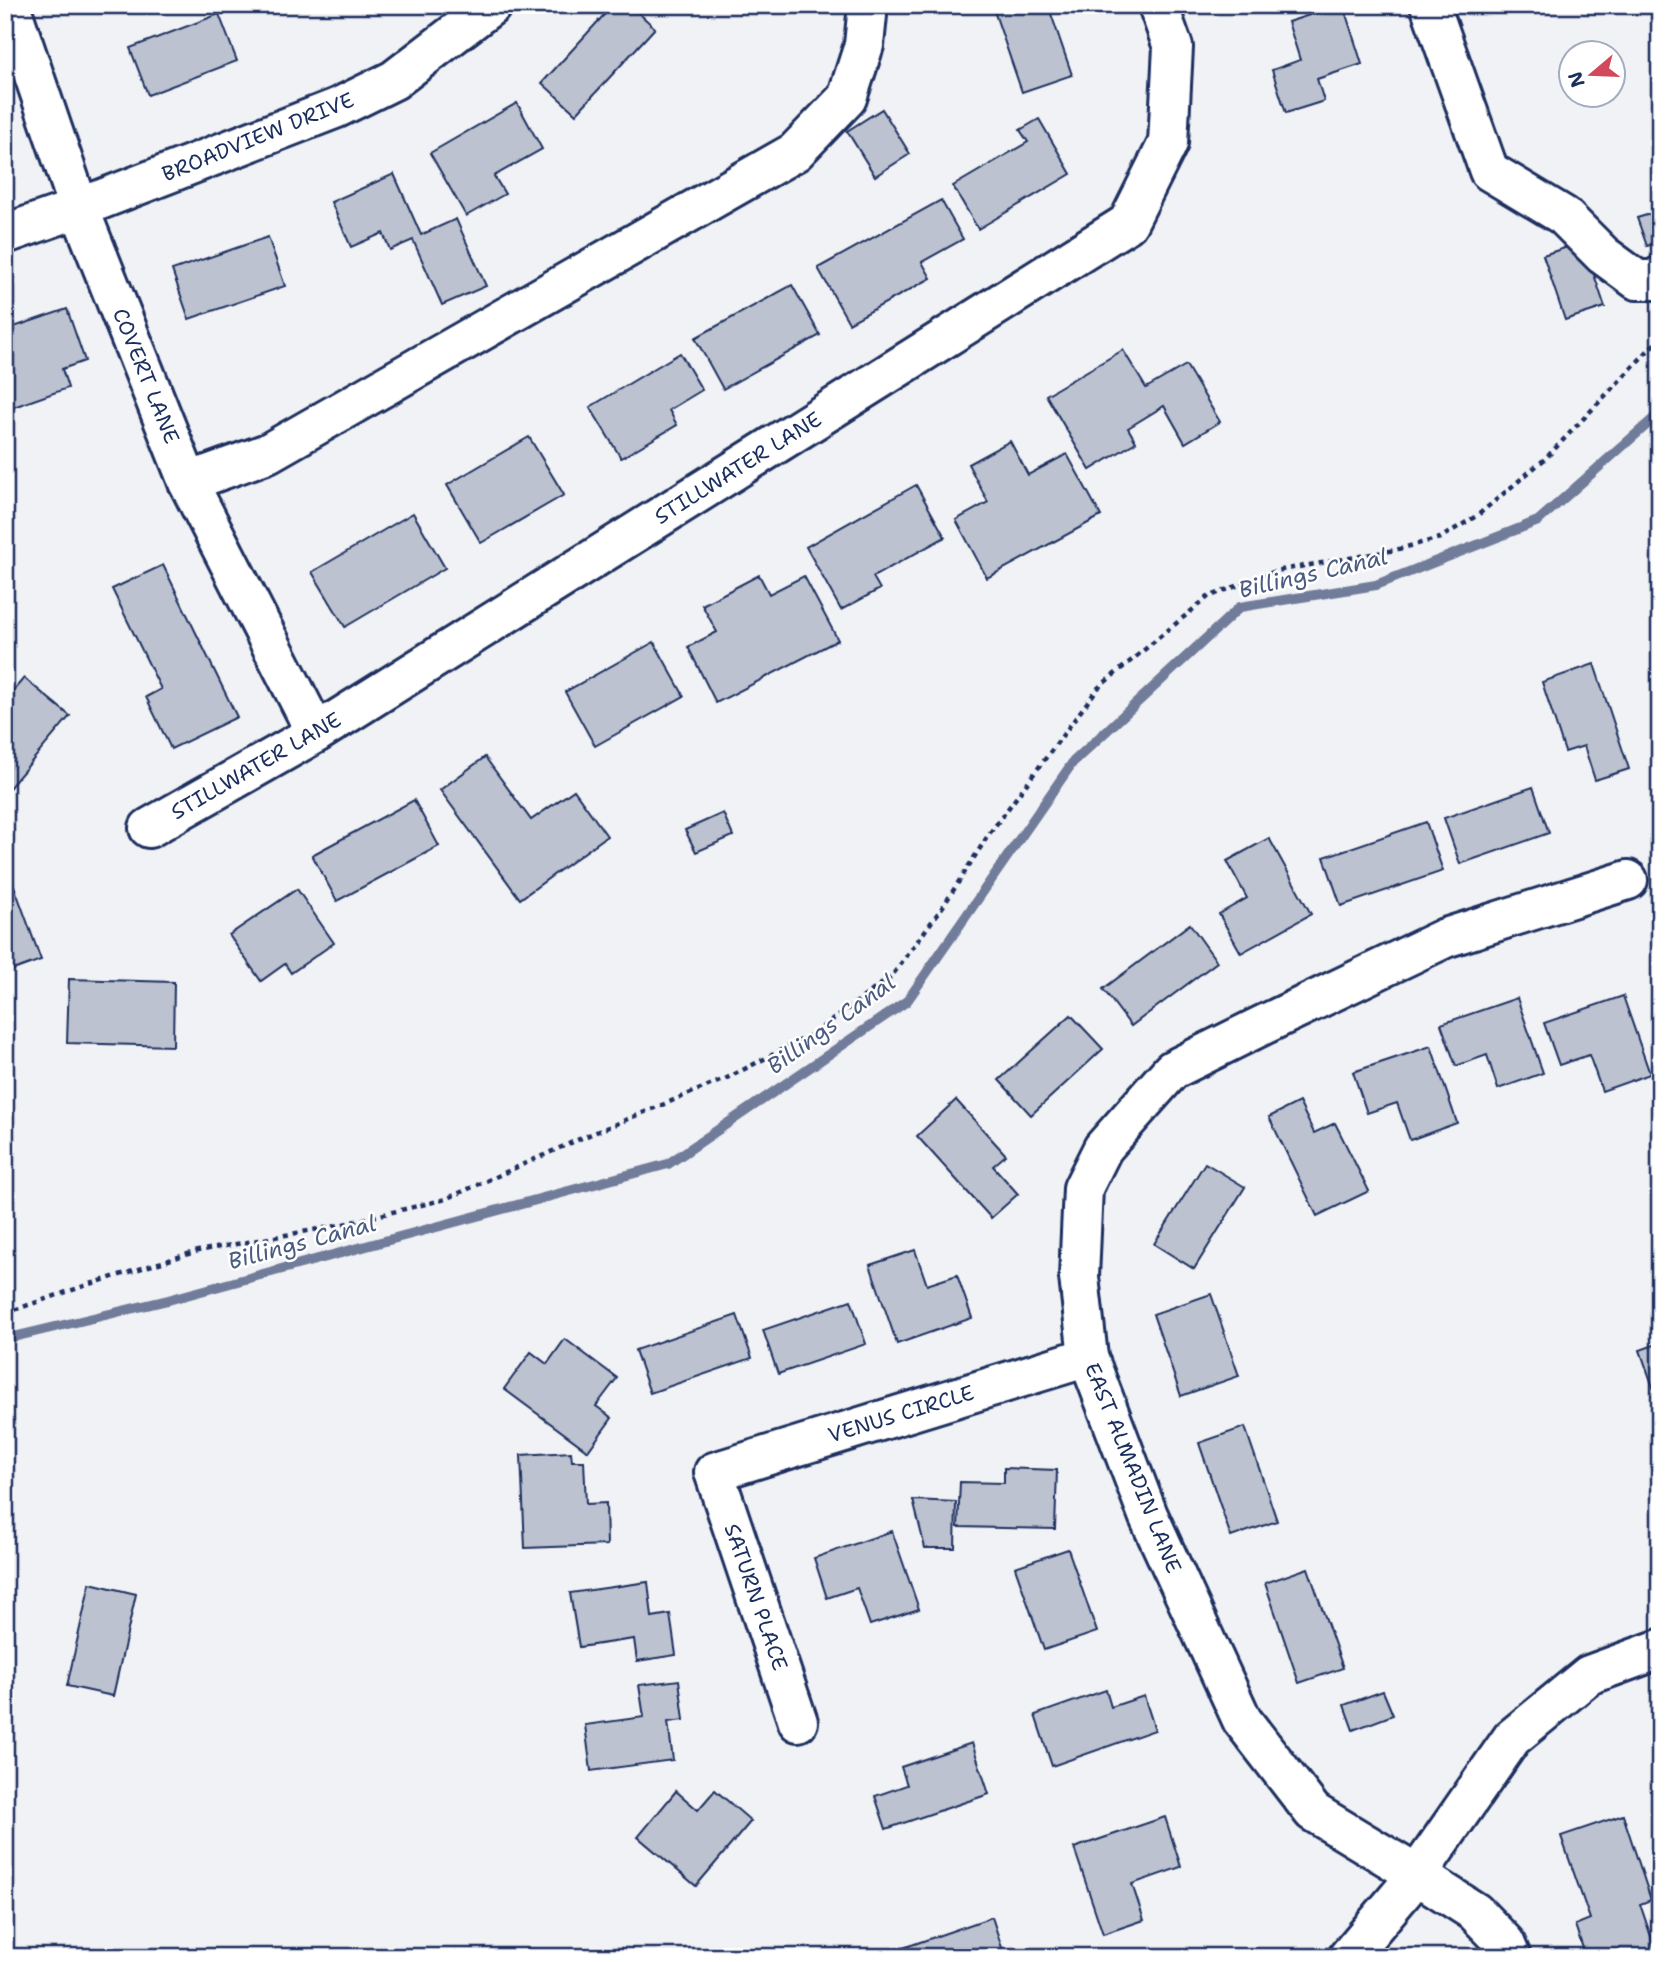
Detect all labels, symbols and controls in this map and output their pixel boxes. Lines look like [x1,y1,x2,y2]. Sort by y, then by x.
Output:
north arrow [1556,38,1626,108]
text: N [1562,68,1591,91]
street label: BROADVIEW DRIVE [158,86,358,188]
street label: COVERT LANE [106,304,186,448]
street label: STILLWATER LANE [649,405,827,531]
water label: Billings Canal [1236,541,1390,605]
street label: STILLWATER LANE [166,706,346,826]
water label: Billings Canal [761,967,901,1081]
water label: Billings Canal [225,1208,379,1276]
street label: EAST ALMADIN LANE [1078,1359,1188,1577]
street label: VENUS CIRCLE [825,1379,977,1449]
street label: SATURN PLACE [718,1520,794,1674]

